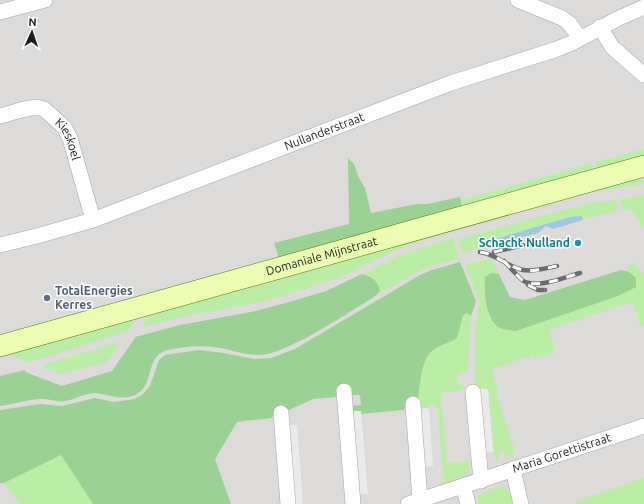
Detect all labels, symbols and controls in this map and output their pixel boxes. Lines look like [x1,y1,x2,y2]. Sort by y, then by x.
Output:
north arrow [12,12,52,52]
text: N [28,16,37,28]
street label: Nullanderstraat [282,110,366,152]
street label: Kieskoel [53,115,83,162]
street label: Domaniale Mijnstraat [264,234,379,277]
place label: Schacht Nulland [479,236,570,249]
marker: Schacht Nulland [573,238,583,248]
place label: TotalEnergies Kerres [55,284,133,311]
marker: TotalEnergies Kerres [42,293,52,303]
street label: Maria Gorettistraat [511,430,613,475]

